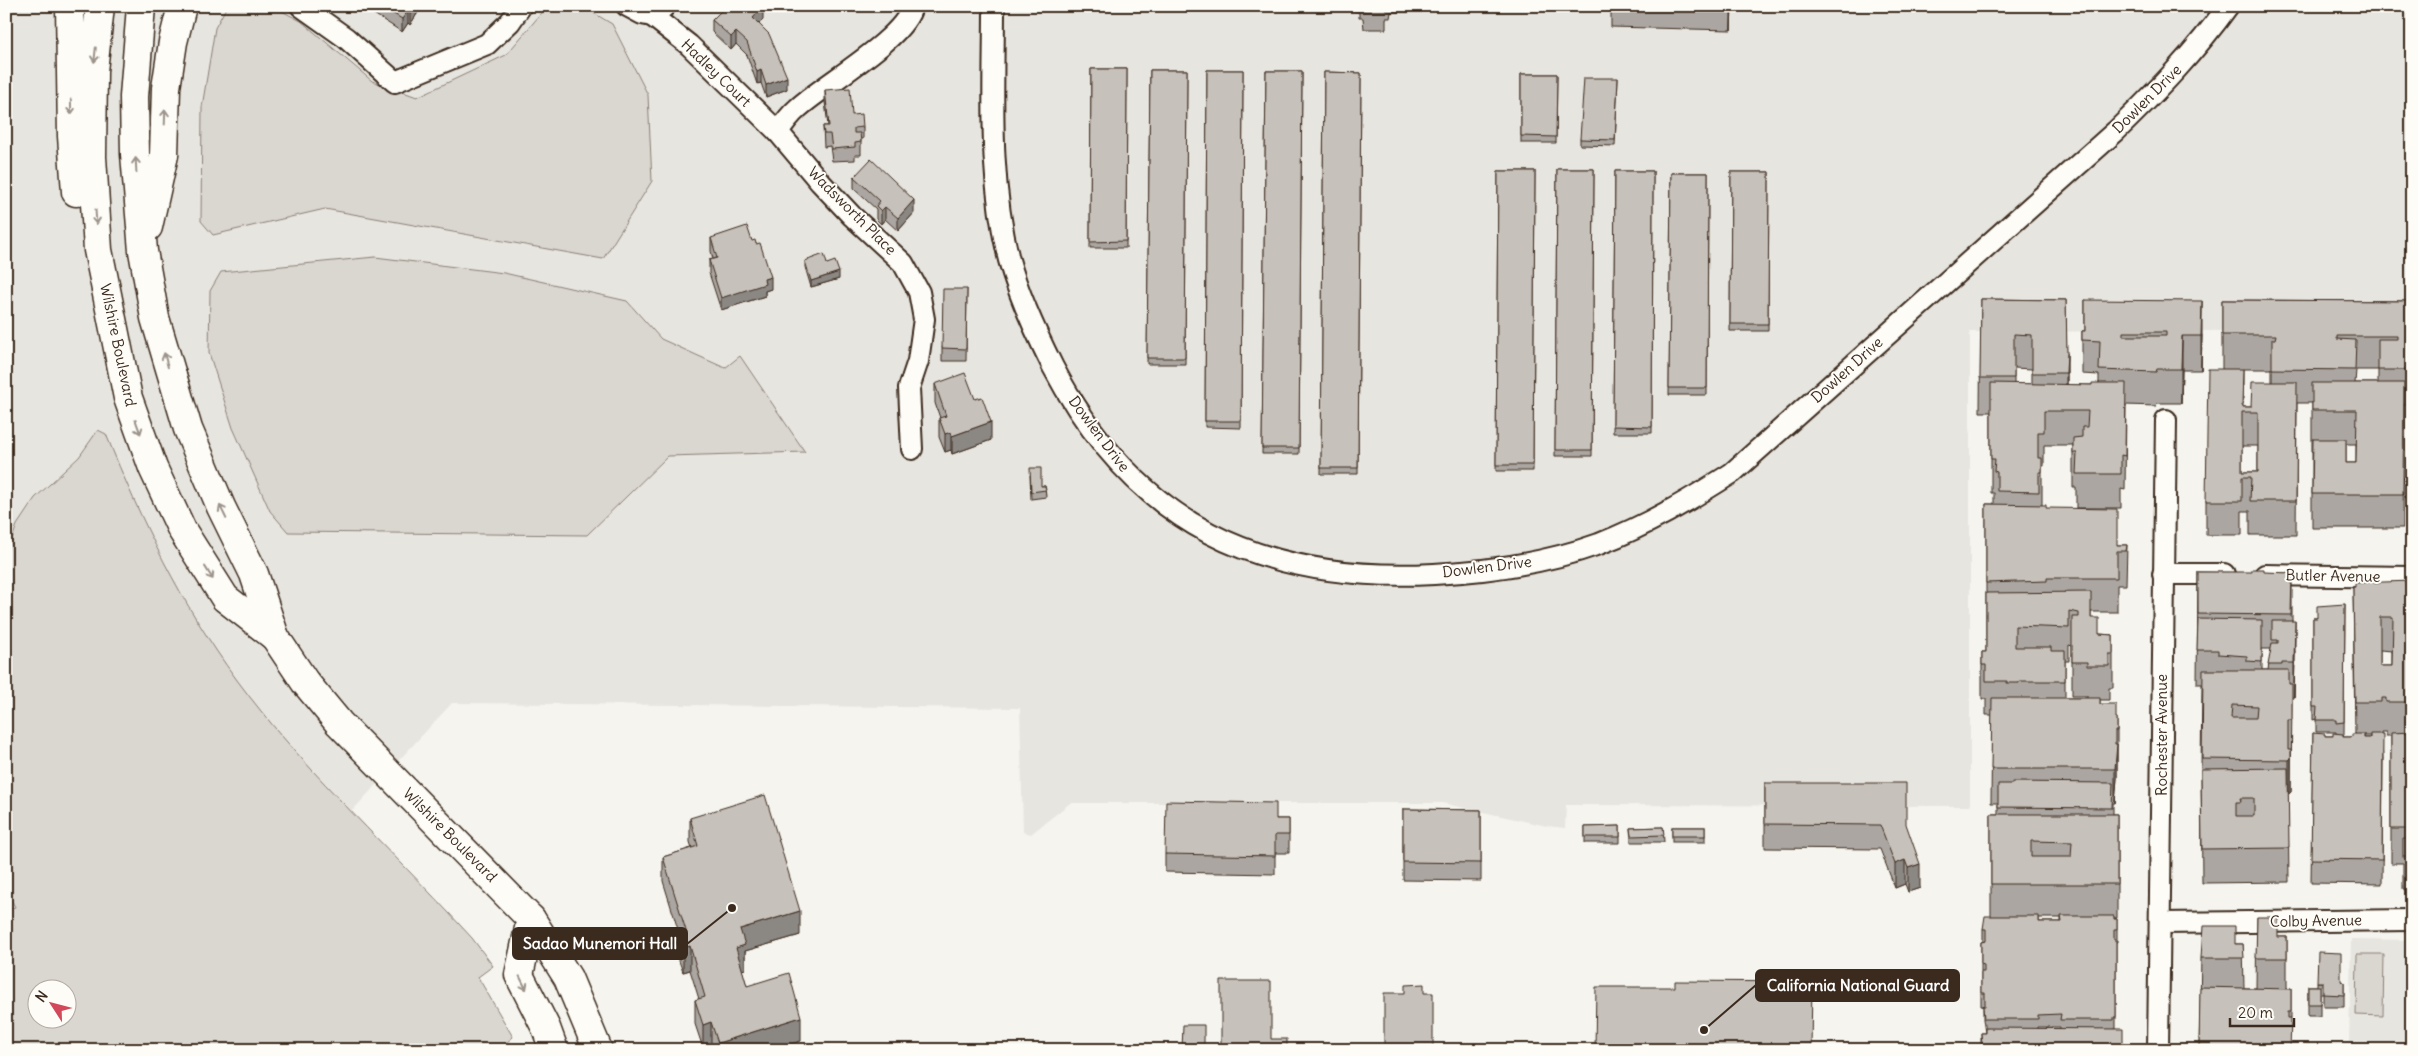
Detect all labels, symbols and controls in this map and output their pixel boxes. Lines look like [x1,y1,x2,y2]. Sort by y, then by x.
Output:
street label: Hadley Court [677,35,755,111]
one-way arrow [90,46,100,62]
street label: Dowlen Drive [2108,60,2185,137]
one-way arrow [66,99,76,115]
one-way arrow [160,109,170,126]
one-way arrow [131,157,140,173]
street label: Wadsworth Place [804,162,901,259]
one-way arrow [92,209,101,225]
street label: Wilshire Boulevard [96,282,141,408]
street label: Dowlen Drive [1807,332,1886,407]
one-way arrow [161,352,171,368]
street label: Dowlen Drive [1065,392,1134,475]
one-way arrow [134,419,143,434]
one-way arrow [218,505,227,520]
street label: Dowlen Drive [1441,552,1533,581]
street label: Butler Avenue [2285,565,2381,586]
one-way arrow [204,566,214,580]
street label: Rochester Avenue [2152,674,2171,796]
street label: Wilshire Boulevard [399,784,502,886]
street label: Colby Avenue [2270,910,2362,931]
callout: Sadao Munemori Hall [513,928,687,959]
text: Sadao Munemori Hall [523,933,677,953]
callout: California National Guard [1756,970,1959,1001]
one-way arrow [519,975,528,990]
text: California National Guard [1767,975,1950,995]
north arrow [28,978,78,1028]
text: N [31,987,52,1006]
scale bar [2230,996,2294,1028]
text: 20 m [2238,1003,2273,1022]

